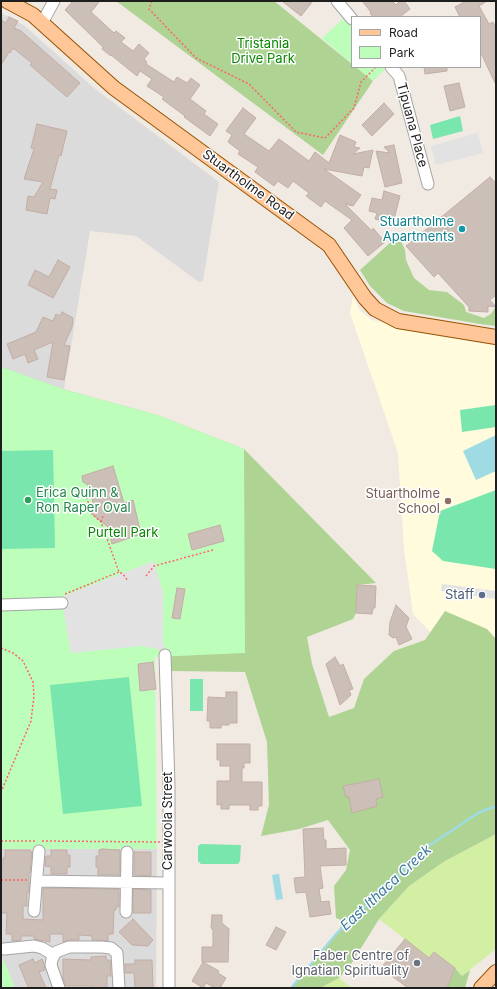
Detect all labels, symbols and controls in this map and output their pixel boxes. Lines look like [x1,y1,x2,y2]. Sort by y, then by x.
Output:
legend [351,16,481,68]
text: Road [389,25,418,40]
park label: Tristania Drive Park [231,36,295,67]
text: Park [389,45,415,60]
street label: Tipuana Place [393,81,431,169]
street label: Stuartholme Road [199,146,297,224]
place label: Stuartholme Apartments [379,214,454,245]
marker: Stuartholme Apartments [457,224,467,234]
place label: Erica Quinn & Ron Raper Oval [36,485,131,516]
place label: Stuartholme School [365,486,440,517]
marker: Erica Quinn & Ron Raper Oval [23,495,33,505]
marker: Stuartholme School [443,496,453,506]
park label: Purtell Park [88,525,158,541]
place label: Staff [445,587,474,603]
marker: Staff [477,590,487,600]
street label: Carwoola Street [160,772,176,870]
water label: East Ithaca Creek [337,842,435,934]
place label: Faber Centre of Ignatian Spirituality [291,948,409,979]
marker: Faber Centre of Ignatian Spirituality [412,958,422,968]

